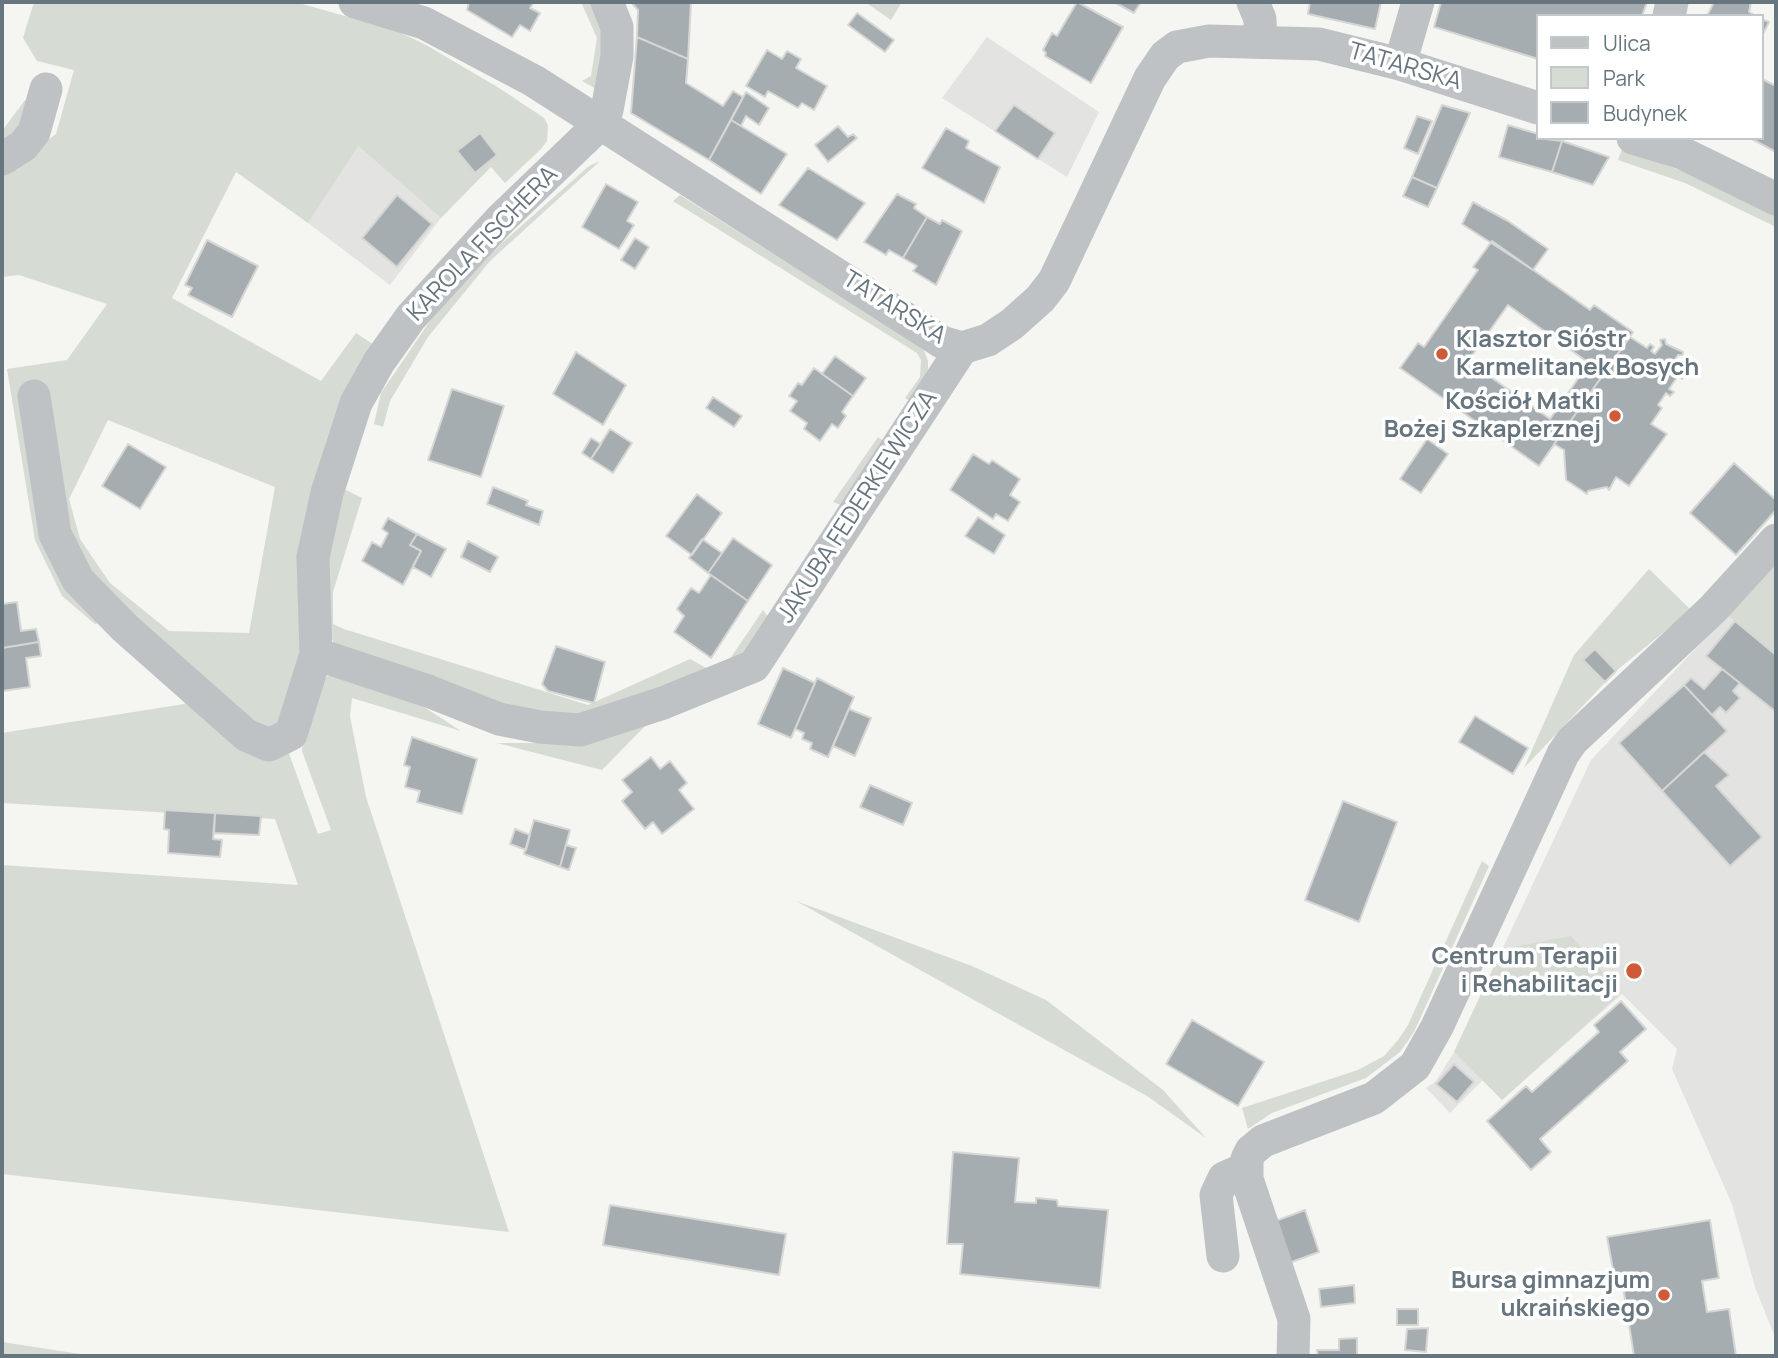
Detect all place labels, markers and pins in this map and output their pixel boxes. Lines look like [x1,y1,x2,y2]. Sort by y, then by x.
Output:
place label: Klasztor Sióstr Karmelitanek Bosych [1456,326,1699,382]
marker: Klasztor Sióstr Karmelitanek Bosych [1434,346,1450,362]
place label: Kościół Matki Bożej Szkaplerznej [1384,388,1601,444]
marker: Kościół Matki Bożej Szkaplerznej [1607,408,1623,424]
place label: Centrum Terapii i Rehabilitacji [1431,943,1618,999]
marker: Centrum Terapii i Rehabilitacji [1624,961,1644,981]
place label: Bursa gimnazjum ukraińskiego [1451,1267,1650,1323]
marker: Bursa gimnazjum ukraińskiego [1656,1287,1672,1303]

